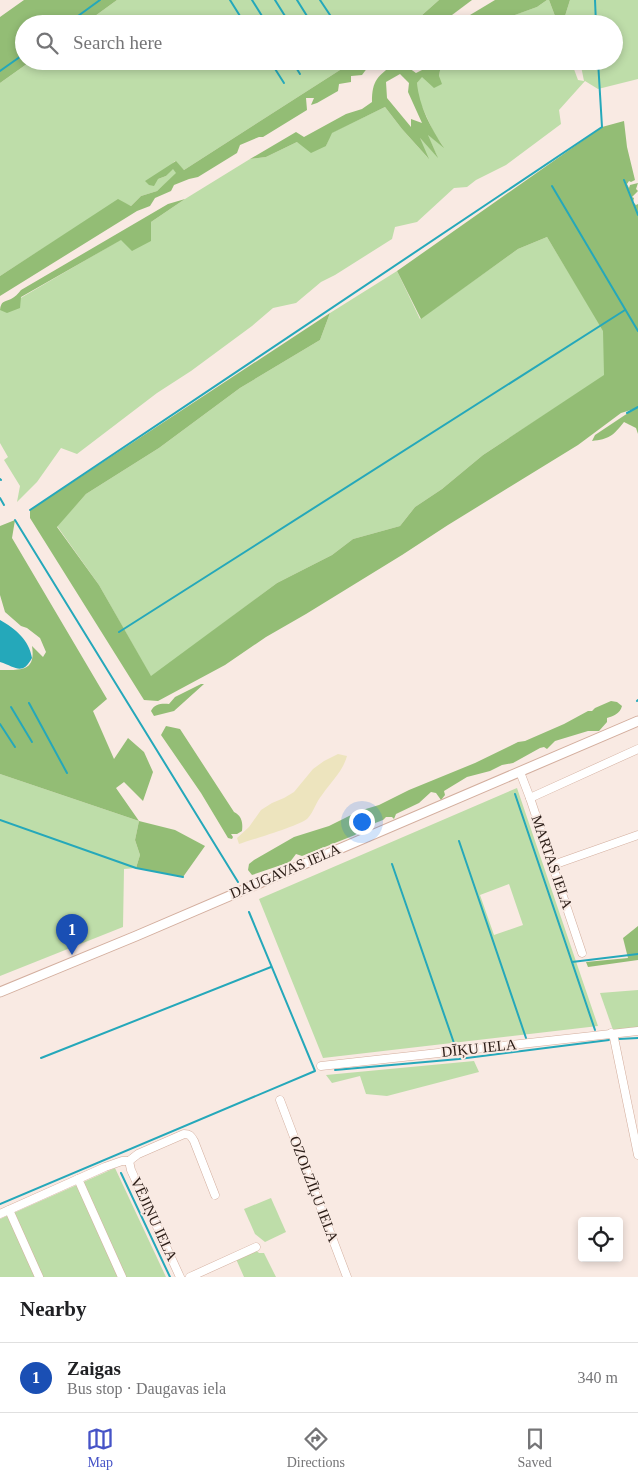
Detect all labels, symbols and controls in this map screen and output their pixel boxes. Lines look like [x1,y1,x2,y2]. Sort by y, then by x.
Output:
search box [15,15,623,70]
icon: search [33,29,61,57]
text: Search here [73,32,162,53]
your location [349,809,375,835]
street label: MARTAS IELA [528,813,576,911]
street label: DAUGAVAS IELA [227,840,343,901]
pin: 1 [56,914,88,955]
street label: DĪĶU IELA [441,1036,518,1061]
street label: OZOLZĪĻU IELA [286,1134,342,1245]
street label: VĒJIŅU IELA [127,1175,180,1264]
map controls [578,1217,623,1262]
button: locate [578,1217,623,1262]
text: Nearby [20,1297,87,1321]
text: Zaigas [67,1358,121,1379]
text: 1 [32,1369,40,1386]
text: 340 m [578,1369,618,1386]
text: Bus stop · Daugavas iela [67,1380,226,1397]
tab: Map [86,1425,114,1471]
tab: Directions [287,1425,345,1471]
tab: Saved [518,1425,552,1471]

